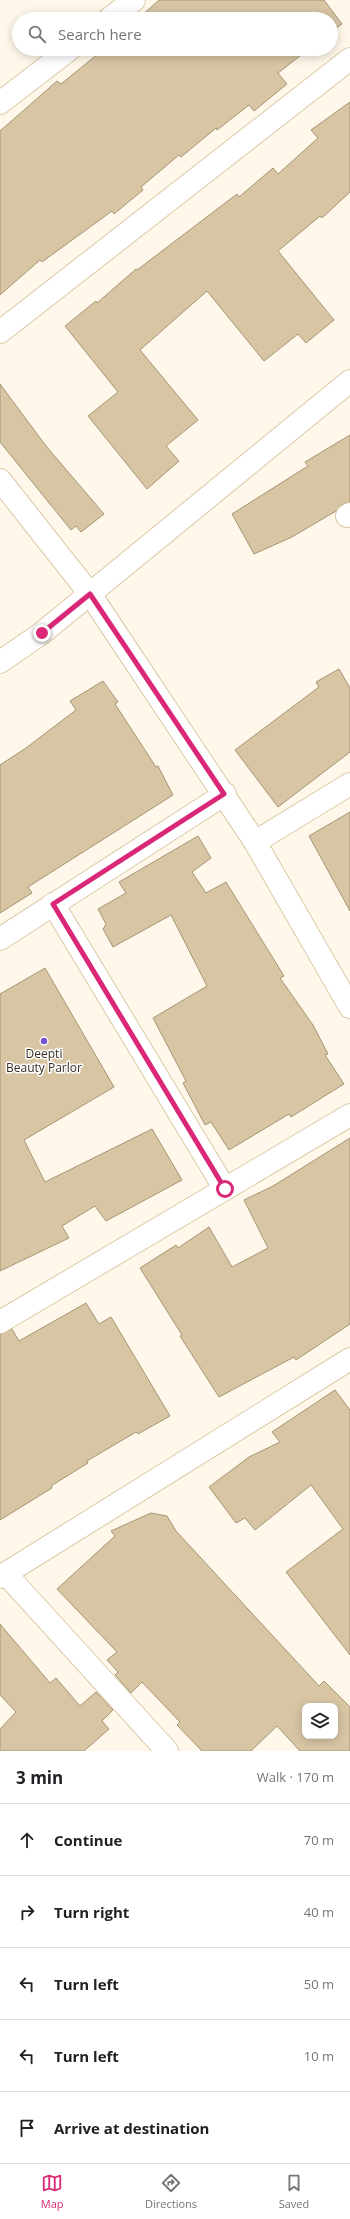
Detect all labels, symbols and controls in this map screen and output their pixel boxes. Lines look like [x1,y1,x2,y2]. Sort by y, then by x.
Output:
search box [12,12,338,56]
icon: search [26,23,48,45]
text: Search here [58,24,142,44]
route end [33,624,51,642]
marker: Deepti Beauty Parlor [39,1036,49,1046]
place label: Deepti Beauty Parlor [6,1045,82,1076]
route start [216,1180,234,1198]
map controls [302,1703,338,1739]
button: layers [302,1703,338,1739]
text: 3 min [16,1766,63,1789]
text: Walk · 170 m [257,1768,334,1786]
icon: ahead [16,1829,38,1851]
text: Continue [54,1830,122,1850]
text: 70 m [304,1831,334,1849]
icon: right [16,1901,38,1923]
text: Turn right [54,1902,129,1922]
text: 40 m [304,1903,334,1921]
icon: left [16,1973,38,1995]
text: Turn left [54,1974,119,1994]
text: 50 m [304,1975,334,1993]
icon: left [16,2045,38,2067]
text: Turn left [54,2046,119,2066]
text: 10 m [304,2047,334,2065]
icon: arrive [16,2117,38,2139]
text: Arrive at destination [54,2118,209,2138]
tab: Map [41,2172,64,2211]
tab: Directions [145,2172,197,2211]
tab: Saved [279,2172,309,2211]

